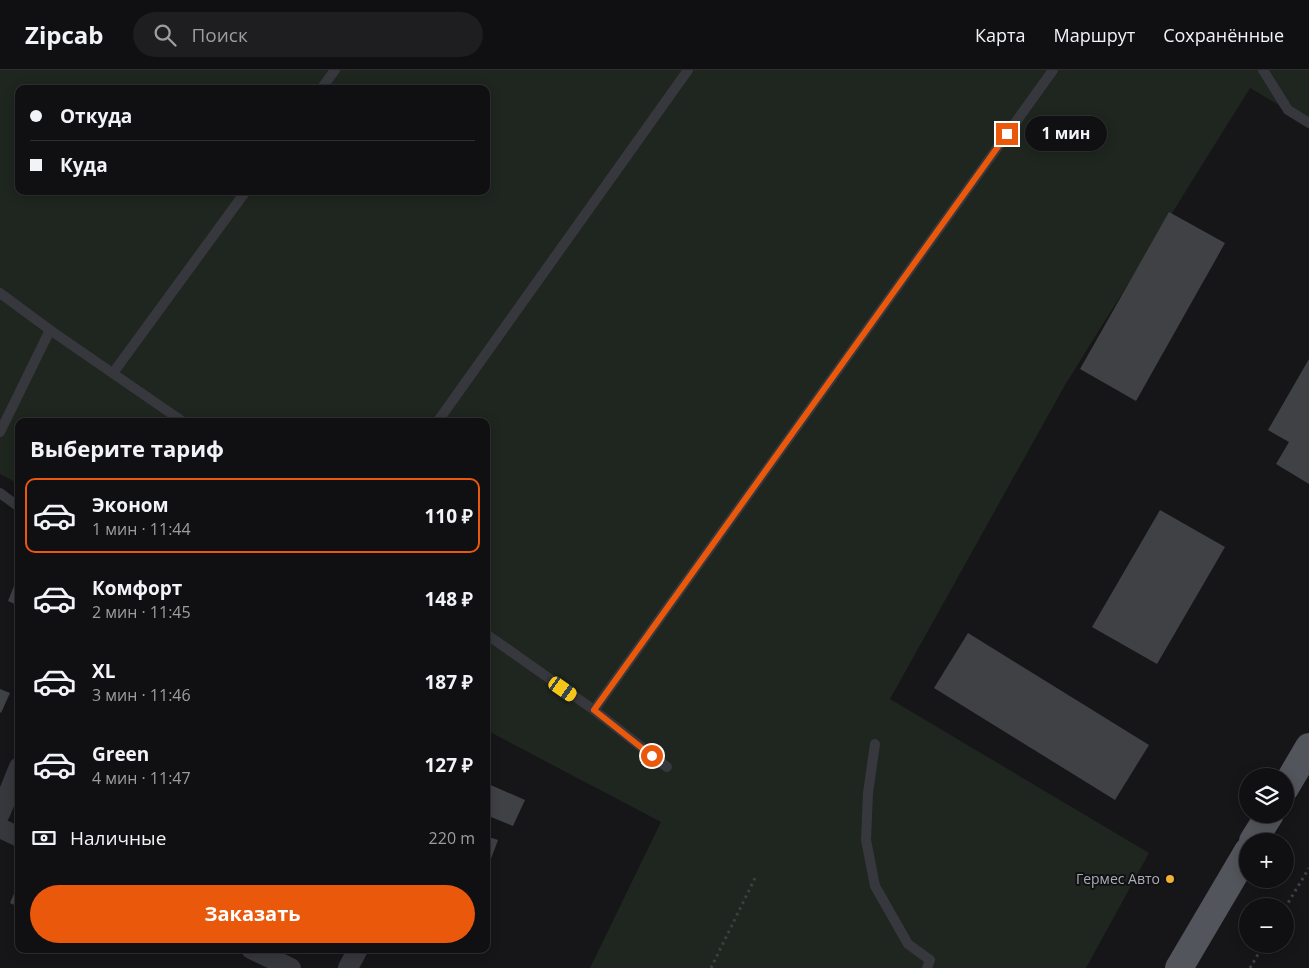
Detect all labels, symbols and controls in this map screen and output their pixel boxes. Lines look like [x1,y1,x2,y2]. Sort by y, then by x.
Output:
search box [133,12,483,57]
text: Zipcab [25,18,103,51]
icon: search [151,21,179,49]
text: Поиск [191,22,248,48]
text: Карта [975,23,1025,47]
text: Маршрут [1053,23,1135,47]
text: Сохранённые [1163,23,1284,47]
text: Откуда [60,103,132,129]
callout: 1 мин [1024,116,1107,152]
text: 1 мин [1042,122,1090,144]
route end [996,123,1018,145]
text: Куда [60,152,108,178]
text: Выберите тариф [30,433,224,463]
text: Эконом [92,492,169,518]
icon: car [32,493,77,538]
text: 110 ₽ [424,503,473,529]
text: 1 мин · 11:44 [92,518,191,540]
text: Комфорт [92,575,182,601]
icon: car [32,576,77,621]
text: 148 ₽ [424,586,473,612]
text: 2 мин · 11:45 [92,601,191,623]
text: XL [92,658,115,684]
icon: car [32,659,77,704]
text: 187 ₽ [424,669,473,695]
car [546,674,579,704]
text: 3 мин · 11:46 [92,684,191,706]
text: Green [92,741,149,767]
icon: car [32,742,77,787]
route start [641,745,663,767]
text: 127 ₽ [424,752,473,778]
text: 4 мин · 11:47 [92,767,191,789]
map controls [1239,768,1294,953]
button: layers [1239,768,1294,823]
icon: cash [30,824,58,852]
text: Наличные [70,825,166,851]
text: 220 m [429,827,475,849]
button: + [1239,833,1294,888]
place label: Гермес Авто [1076,869,1160,888]
marker: Гермес Авто [1164,873,1176,885]
button: Заказать [30,885,475,943]
button: − [1239,898,1294,953]

